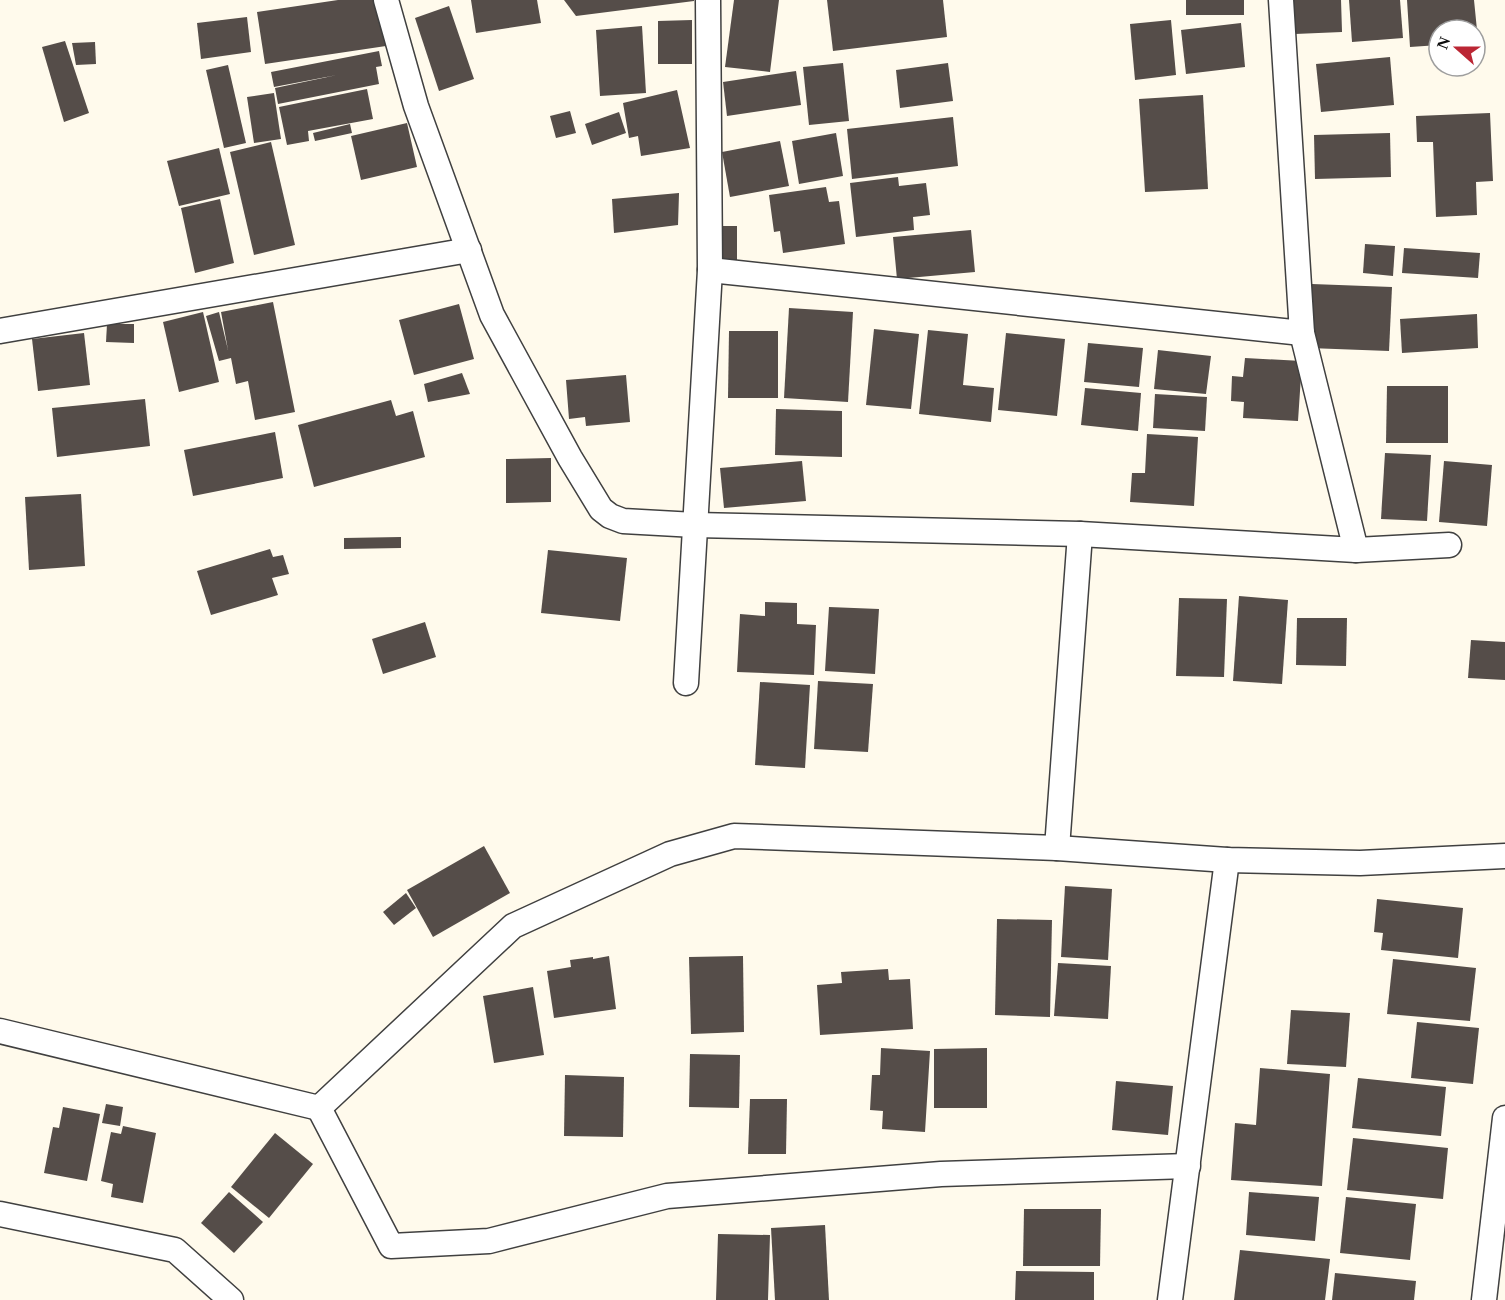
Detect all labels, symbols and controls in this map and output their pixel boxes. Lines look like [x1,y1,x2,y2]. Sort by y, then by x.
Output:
north arrow [1427,18,1487,78]
text: N [1433,34,1454,51]

